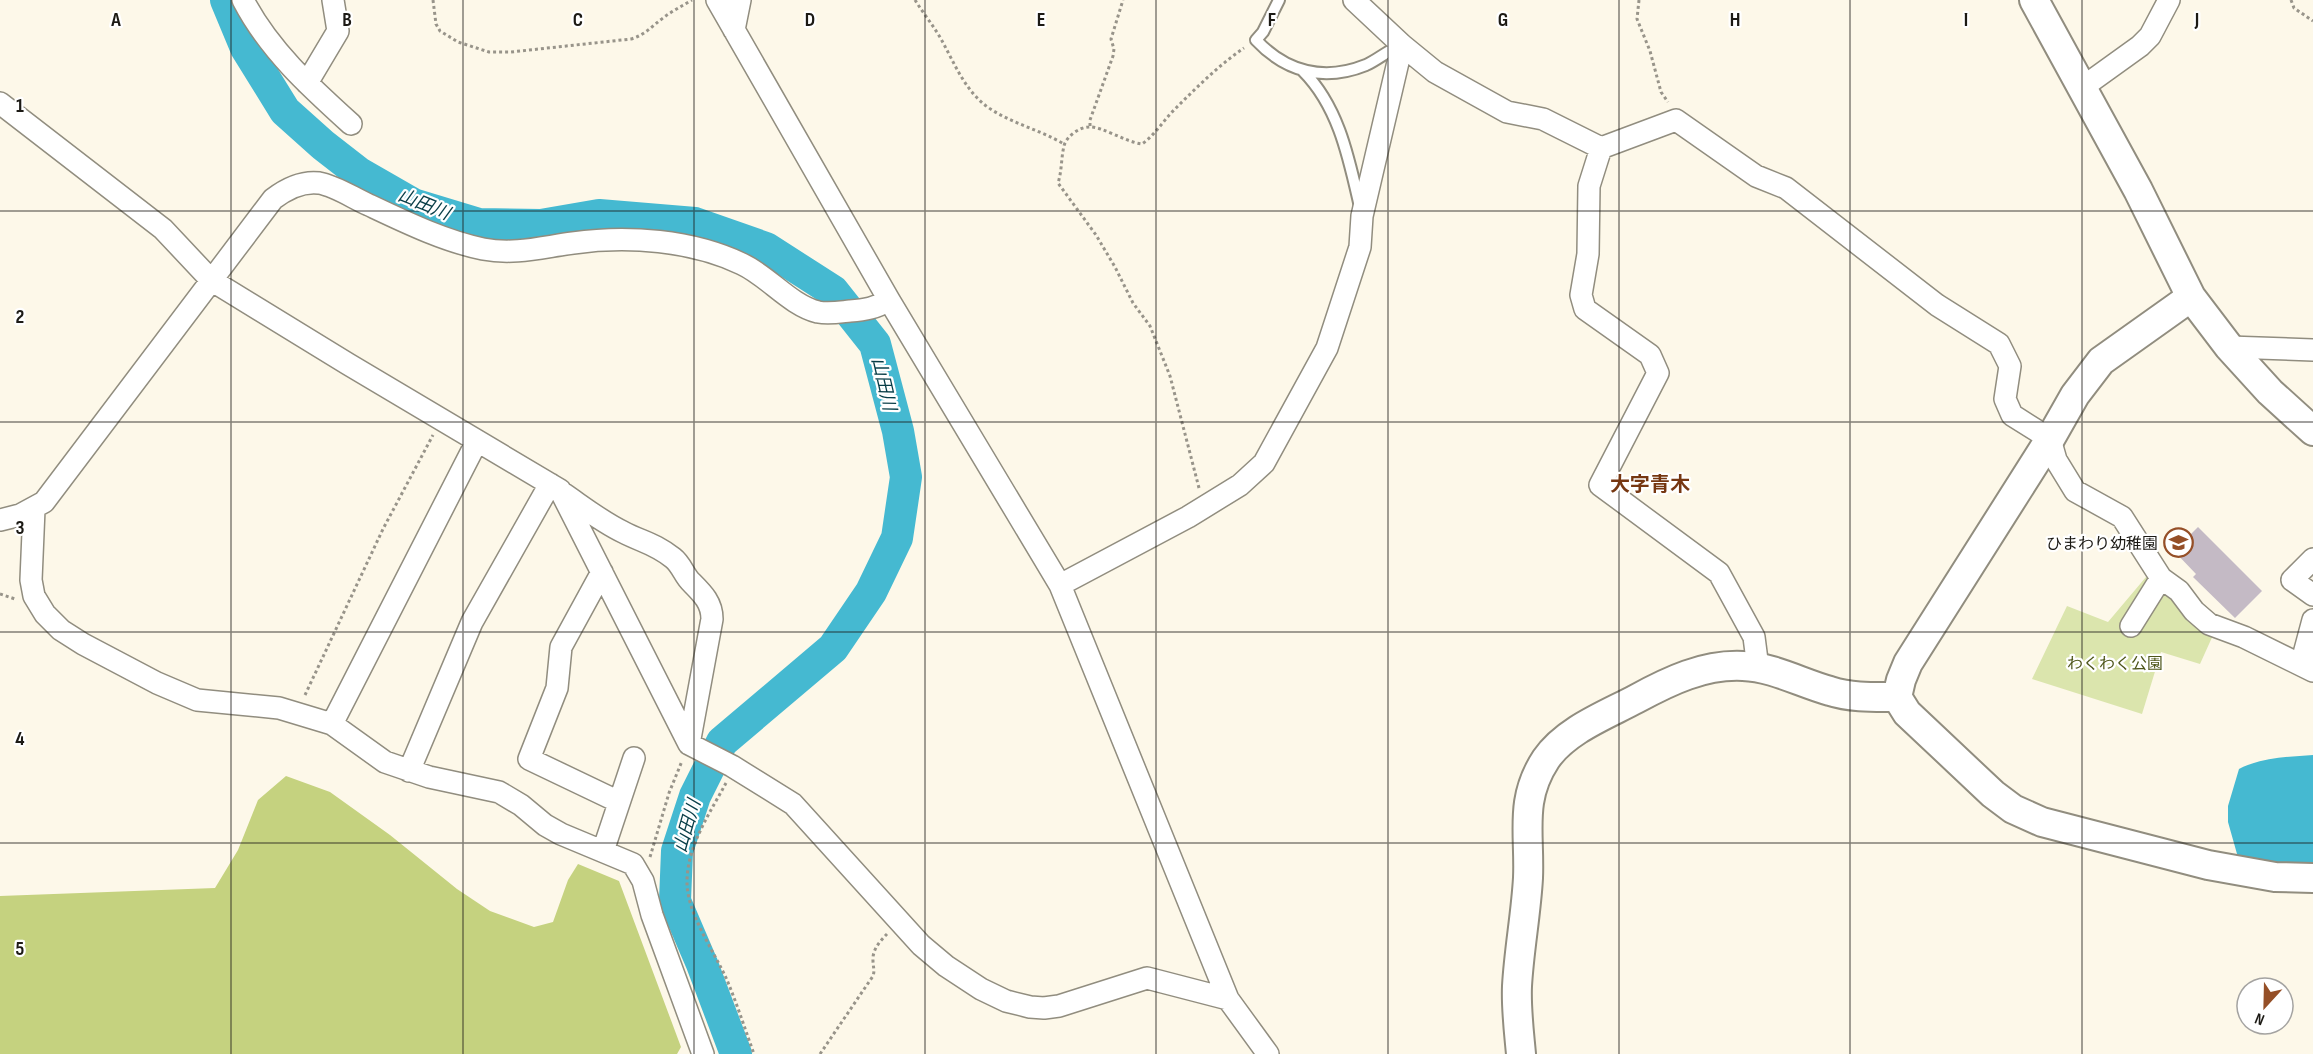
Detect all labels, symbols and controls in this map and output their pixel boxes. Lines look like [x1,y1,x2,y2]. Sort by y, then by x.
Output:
text: A [110,8,121,32]
text: B [342,8,352,32]
text: C [573,8,583,32]
text: D [805,8,815,32]
text: E [1037,8,1045,32]
text: F [1268,8,1276,32]
text: G [1498,8,1508,32]
text: H [1730,8,1740,32]
text: I [1964,8,1968,32]
text: J [2194,8,2199,32]
text: 1 [16,94,24,118]
water label: 山田川 [395,185,455,225]
text: 2 [16,305,24,329]
water label: 山田川 [867,355,900,415]
district label: 大字青木 [1610,473,1690,497]
text: 3 [16,516,25,540]
school or university icon: ひまわり幼稚園 [2163,527,2195,559]
place label: ひまわり幼稚園 [2046,535,2158,554]
park label: わくわく公園 [2067,655,2163,674]
text: 4 [15,727,25,751]
water label: 山田川 [670,795,706,855]
text: 5 [16,937,25,961]
north arrow [2235,976,2295,1036]
text: N [2252,1008,2267,1029]

